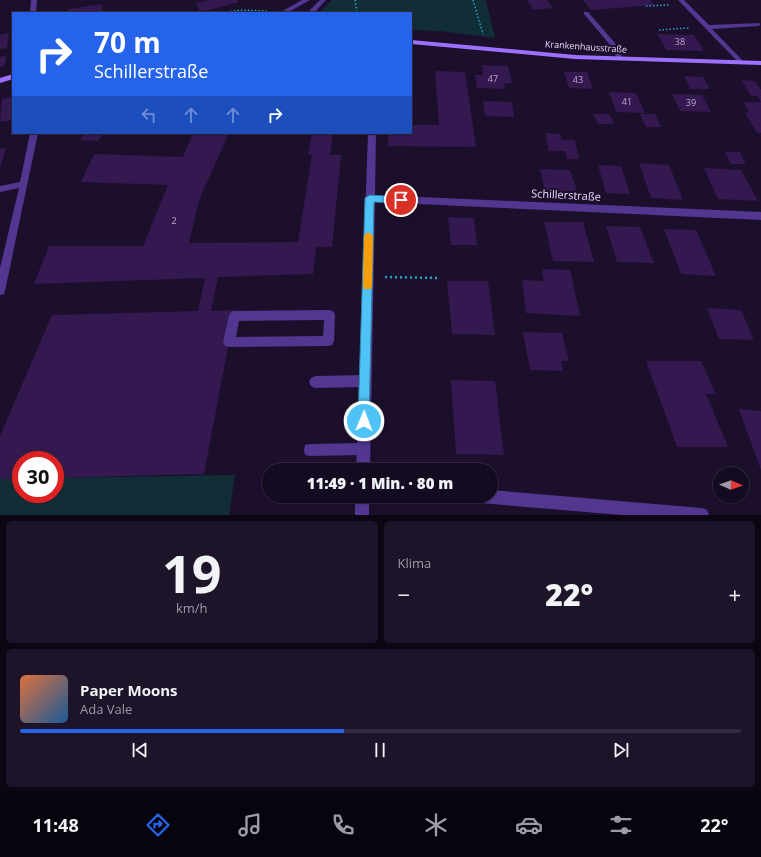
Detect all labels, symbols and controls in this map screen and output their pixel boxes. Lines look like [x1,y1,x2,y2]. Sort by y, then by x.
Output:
text: 70 m [94,23,161,61]
icon: right [28,28,80,80]
house number: 38 [675,35,685,48]
street label: Krankenhausstraße [545,37,627,56]
text: Schillerstraße [94,59,208,83]
house number: 47 [488,72,498,85]
house number: 43 [573,73,583,86]
house number: 41 [622,95,632,108]
house number: 39 [686,96,696,109]
icon: left [138,104,160,126]
icon: ahead [180,104,202,126]
icon: ahead [222,104,244,126]
icon: right [264,104,286,126]
pin [384,183,418,217]
street label: Schillerstraße [531,185,601,204]
icon: arrive [390,189,412,211]
house number: 2 [171,214,177,227]
position arrow [343,400,385,442]
speed limit sign: 30 [12,451,64,503]
north arrow [713,467,749,503]
map controls [713,467,749,503]
text: 11:49 · 1 Min. · 80 m [307,473,453,493]
text: 19 [162,537,221,608]
text: Klima [398,554,431,572]
text: 22° [545,574,593,615]
text: − [398,579,410,609]
text: + [728,579,741,609]
text: km/h [176,599,208,617]
text: Paper Moons [80,680,178,700]
text: Ada Vale [80,700,132,718]
icon: previous [129,739,151,761]
icon: pause [369,739,391,761]
icon: next [610,739,632,761]
icon: directions [144,811,172,839]
icon: music [236,811,264,839]
icon: phone [329,811,357,839]
icon: climate [422,811,450,839]
icon: car [515,811,543,839]
icon: filters [607,811,635,839]
text: 11:48 [32,813,79,837]
text: 22° [700,813,729,837]

